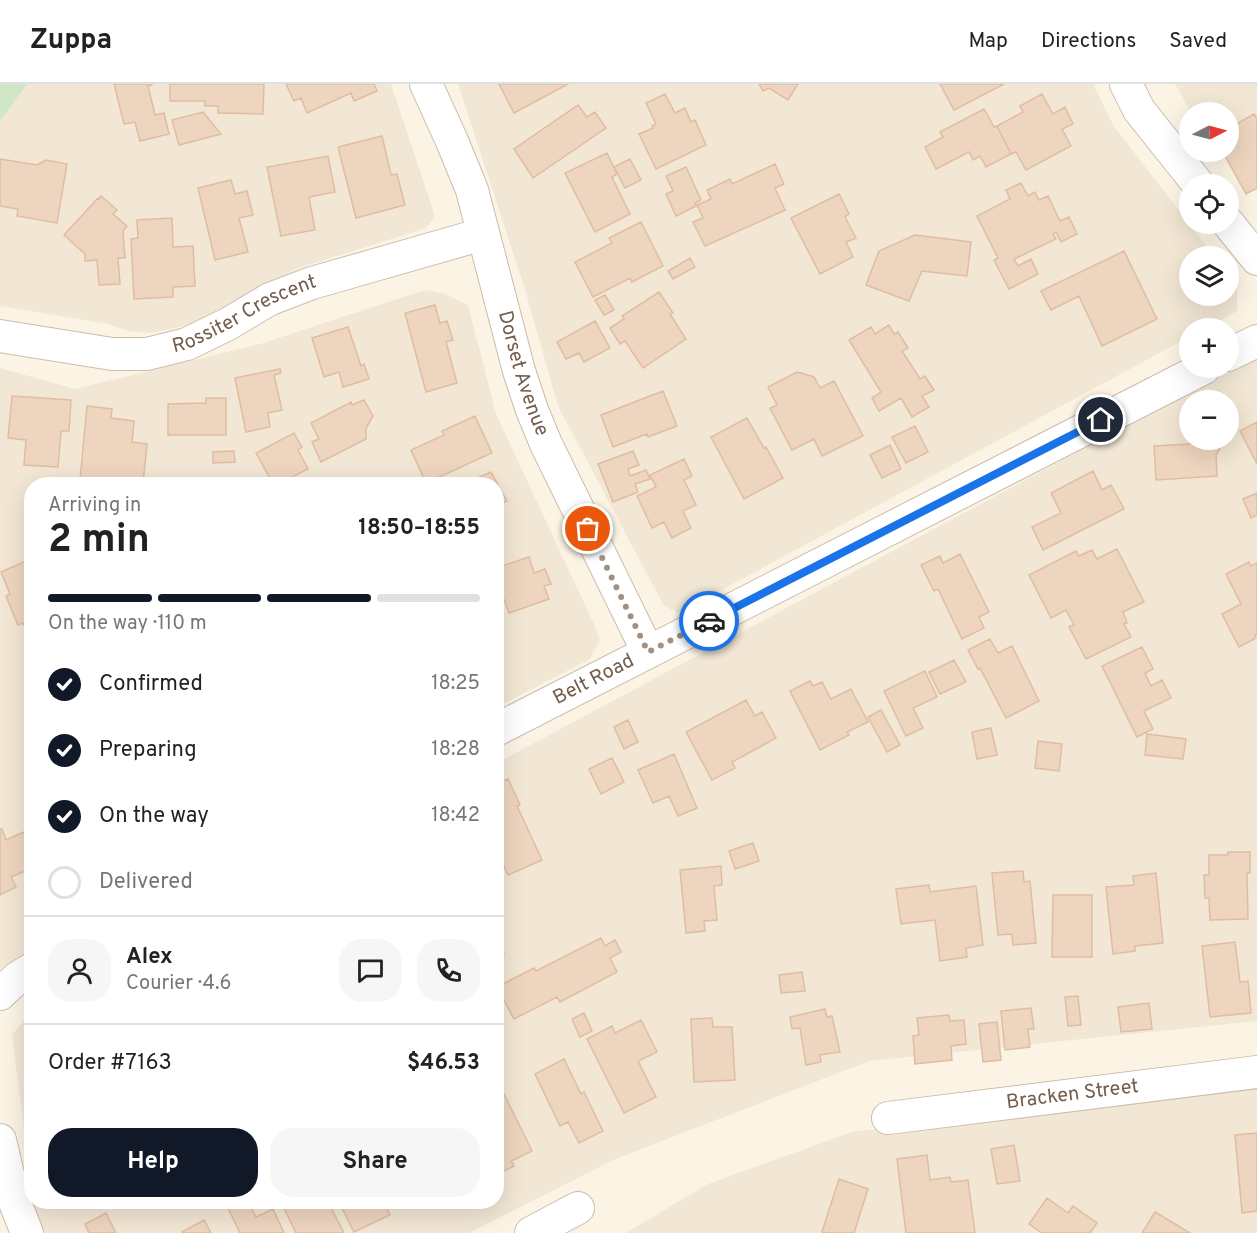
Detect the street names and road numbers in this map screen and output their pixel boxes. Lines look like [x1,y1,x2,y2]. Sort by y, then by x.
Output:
street label: Rossiter Crescent [170,269,319,360]
street label: Dorset Avenue [491,308,554,440]
street label: Belt Road [549,648,639,712]
street label: Bracken Street [1005,1074,1140,1116]

